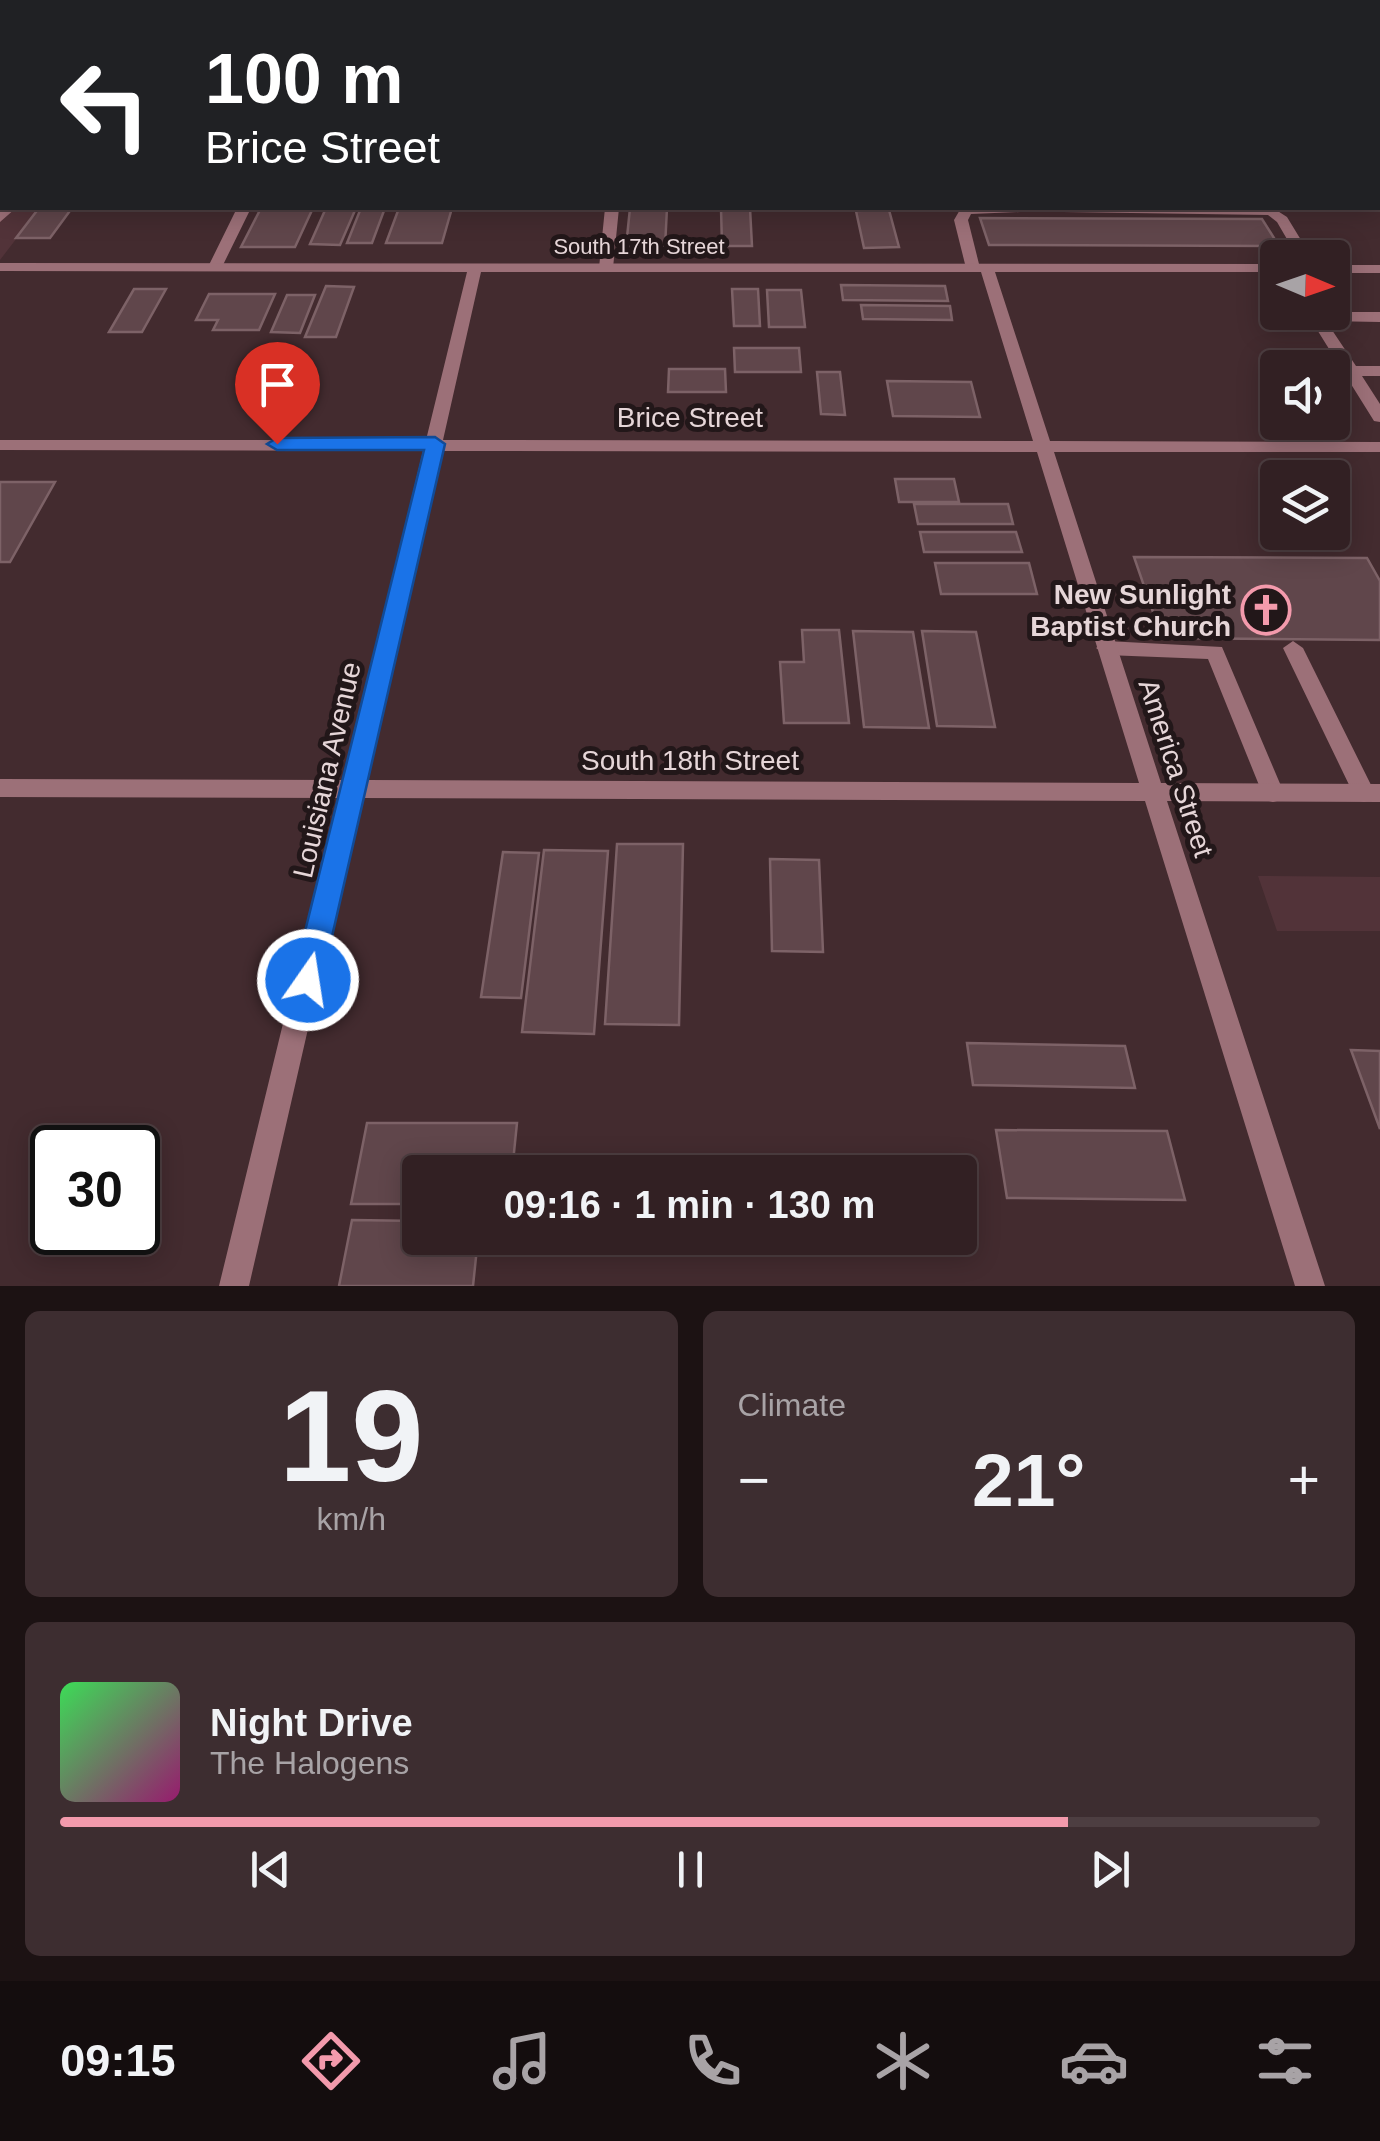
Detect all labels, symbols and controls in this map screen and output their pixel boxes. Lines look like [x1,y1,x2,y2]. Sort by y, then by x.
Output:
icon: left [40,40,170,170]
text: 100 m [205,40,403,118]
text: Brice Street [205,122,440,173]
street label: South 17th Street [553,234,725,259]
north arrow [1260,240,1350,330]
map controls [1260,240,1350,550]
pin [235,342,320,445]
button: sound [1260,350,1350,440]
icon: arrive [250,357,305,412]
street label: Brice Street [617,402,763,433]
button: layers [1260,460,1350,550]
place label: New Sunlight Baptist Church [1030,579,1231,642]
church icon: New Sunlight Baptist Church [1240,584,1292,636]
street label: Louisiana Avenue [287,659,367,881]
street label: America Street [1133,675,1219,861]
street label: South 18th Street [581,745,799,776]
position arrow [256,928,360,1032]
speed limit sign: 30 [30,1125,160,1255]
text: 09:16 · 1 min · 130 m [504,1184,875,1226]
text: 19 [279,1363,424,1509]
text: Climate [738,1387,846,1423]
text: 21° [972,1438,1085,1522]
text: − [738,1449,770,1511]
text: + [1288,1449,1320,1511]
text: km/h [317,1501,386,1537]
text: Night Drive [210,1702,413,1744]
text: The Halogens [210,1745,409,1781]
icon: previous [243,1842,298,1897]
icon: pause [663,1842,718,1897]
icon: next [1083,1842,1138,1897]
icon: directions [296,2026,366,2096]
icon: music [487,2026,557,2096]
icon: phone [678,2026,748,2096]
icon: climate [868,2026,938,2096]
icon: car [1059,2026,1129,2096]
icon: filters [1250,2026,1320,2096]
text: 09:15 [60,2035,175,2086]

